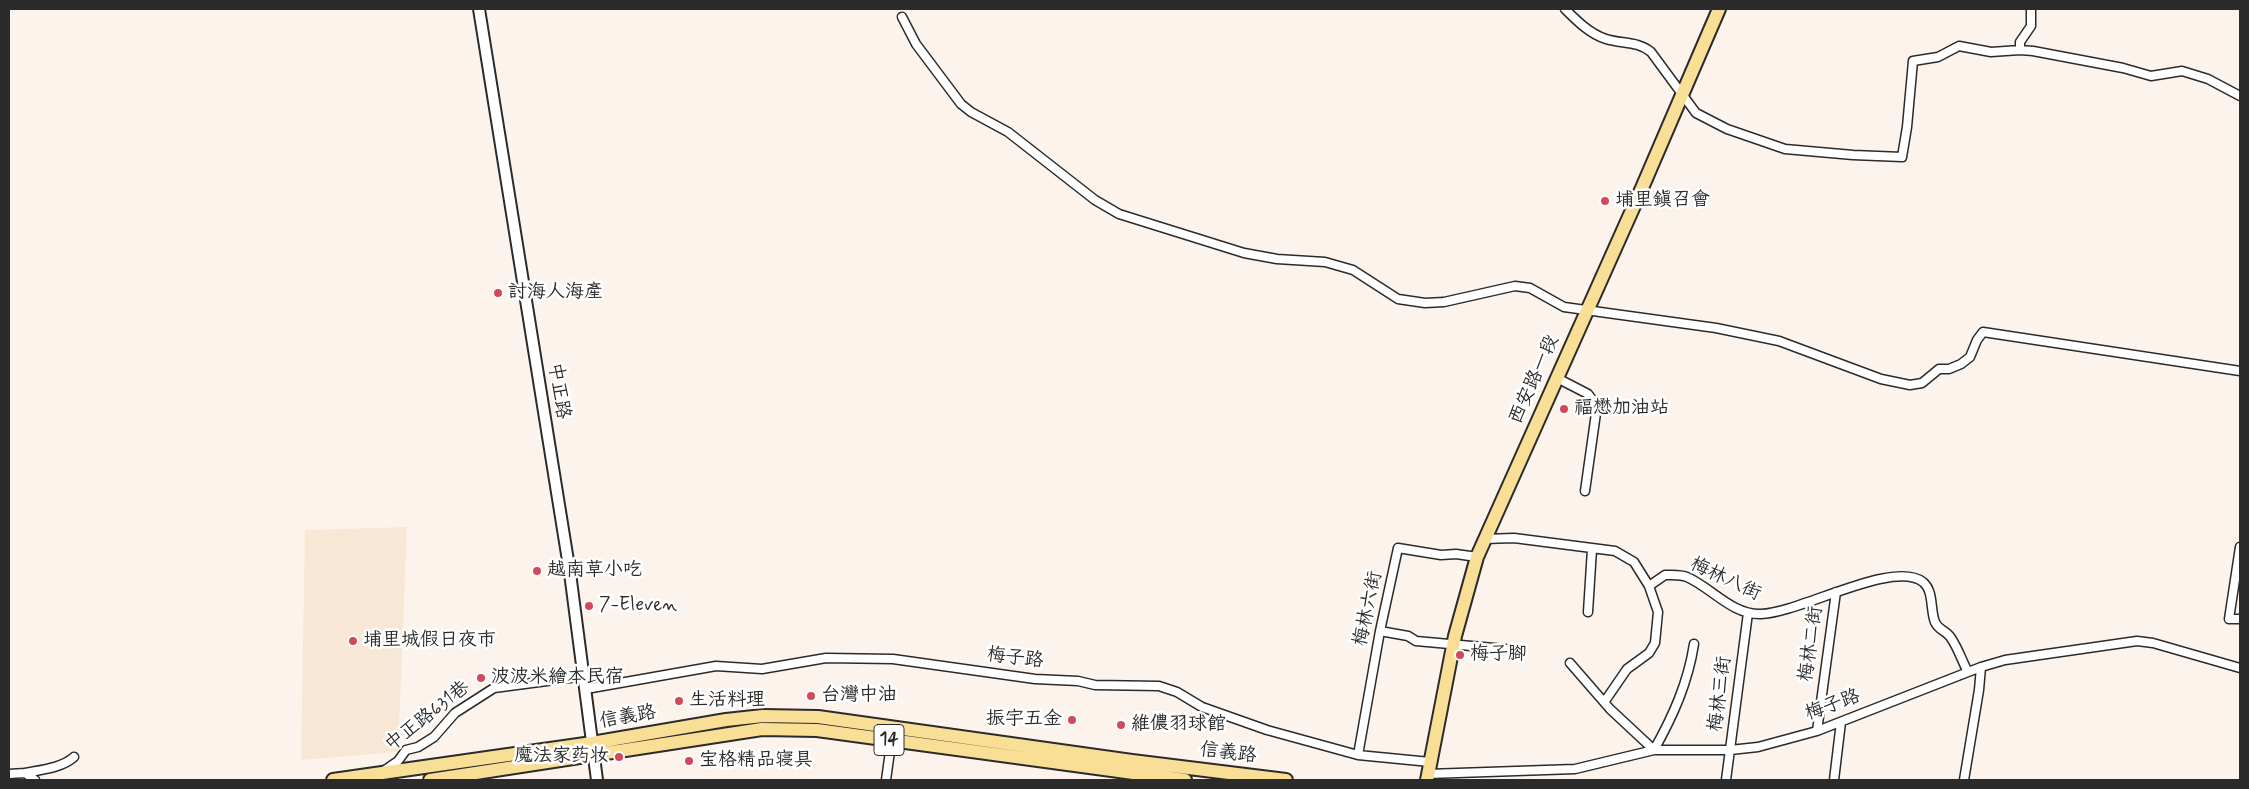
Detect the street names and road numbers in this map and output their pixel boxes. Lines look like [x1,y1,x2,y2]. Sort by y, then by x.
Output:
street label: 西安路一段 [1505,332,1565,428]
street label: 中正路 [542,361,574,421]
street label: 梅林八街 [1686,554,1764,606]
street label: 梅林六街 [1350,569,1388,649]
street label: 梅林二街 [1795,605,1829,683]
street label: 梅子路 [985,644,1045,674]
street label: 梅林三街 [1705,655,1737,733]
street label: 中正路631巷 [381,677,475,757]
street label: 梅子路 [1802,686,1864,726]
street label: 信義路 [598,702,658,734]
road number: 14 [874,724,904,756]
street label: 信義路 [1198,739,1258,769]

